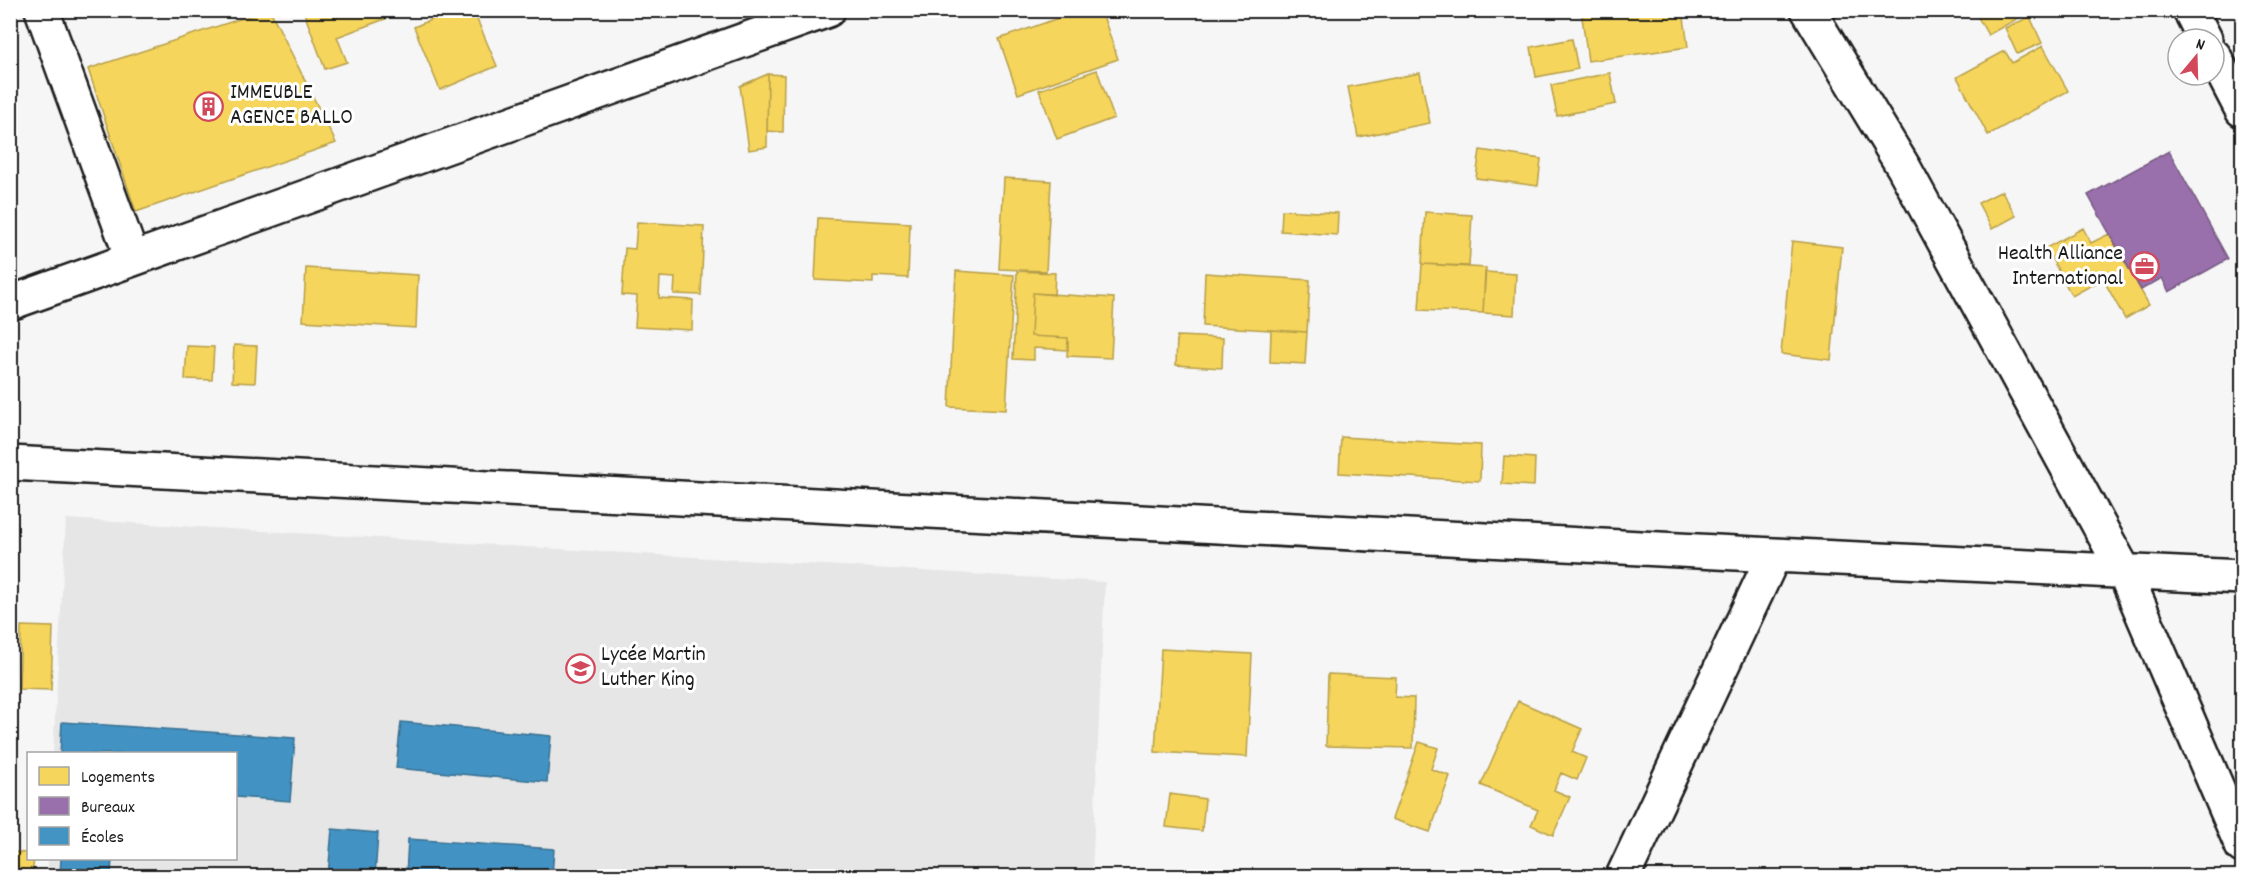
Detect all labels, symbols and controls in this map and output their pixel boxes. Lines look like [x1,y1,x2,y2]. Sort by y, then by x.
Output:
north arrow [2166,27,2226,87]
text: N [2193,33,2208,57]
place label: IMMEUBLE AGENCE BALLO [230,78,353,134]
building icon: IMMEUBLE AGENCE BALLO [193,90,225,122]
place label: Health Alliance International [1998,239,2123,295]
office icon: Health Alliance International [2128,251,2160,283]
place label: Lycée Martin Luther King [601,640,706,696]
school or university icon: Lycée Martin Luther King [564,652,596,684]
legend [27,752,237,860]
text: Logements [81,766,155,791]
text: Bureaux [81,796,135,821]
text: Écoles [81,826,124,851]

